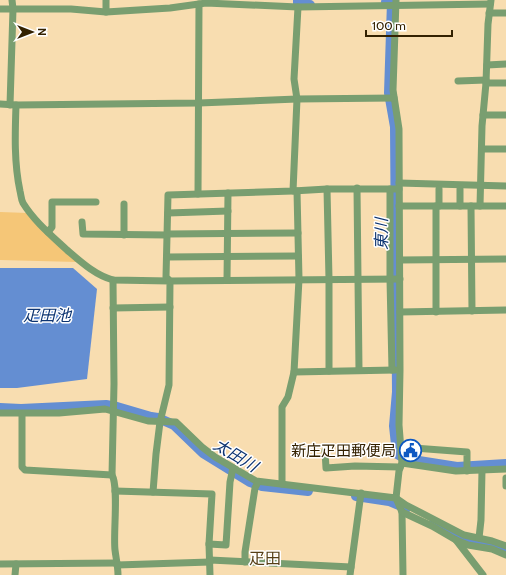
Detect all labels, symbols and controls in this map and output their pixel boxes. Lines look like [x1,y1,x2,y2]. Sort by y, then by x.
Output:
north arrow [12,12,52,52]
scale bar [366,12,452,38]
text: 100 m [372,18,406,33]
text: N [35,28,49,36]
water label: 東川 [372,216,391,250]
water label: 疋田池 [23,306,73,325]
water label: 太田川 [210,435,263,477]
public building icon: 新庄疋田郵便局 [398,438,424,464]
place label: 新庄疋田郵便局 [291,442,396,460]
district label: 疋田 [249,549,281,568]

